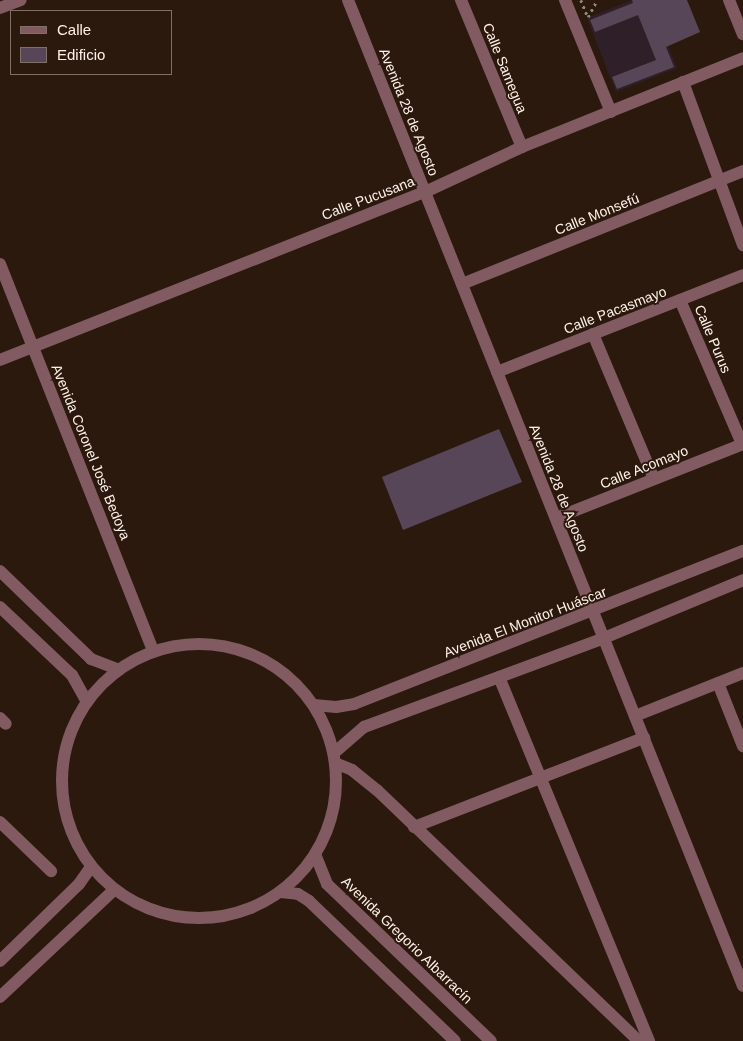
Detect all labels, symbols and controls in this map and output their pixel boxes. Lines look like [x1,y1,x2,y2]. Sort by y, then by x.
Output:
legend [10,10,172,75]
street label: Calle Samegua [479,20,531,116]
text: Calle [57,21,91,38]
street label: Avenida 28 de Agosto [376,45,442,179]
text: Edificio [57,46,105,63]
street label: Calle Pucusana [319,173,417,223]
street label: Calle Monsefú [552,189,642,239]
street label: Calle Pacasmayo [561,283,669,337]
street label: Calle Purus [691,302,735,376]
street label: Avenida Coronel José Bedoya [48,362,134,542]
street label: Avenida 28 de Agosto [526,421,592,555]
street label: Calle Acomayo [597,442,691,492]
street label: Avenida El Monitor Huáscar [441,583,609,661]
street label: Avenida Gregorio Albarracín [338,873,476,1007]

